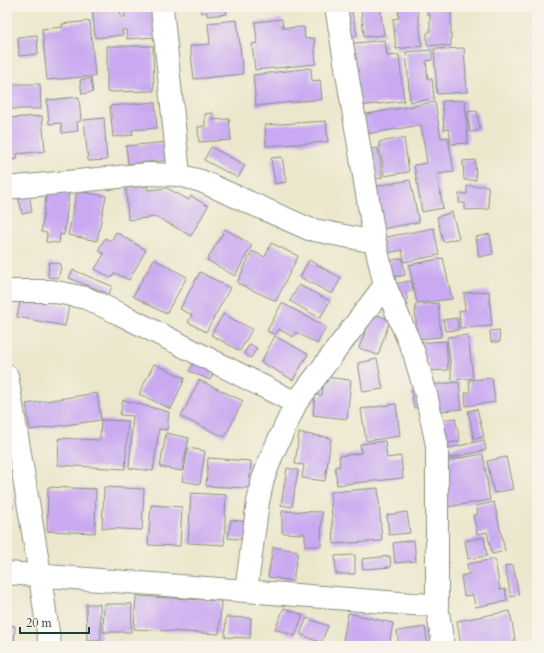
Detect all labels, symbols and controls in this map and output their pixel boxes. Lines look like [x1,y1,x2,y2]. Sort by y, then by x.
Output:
scale bar [20,609,89,635]
text: 20 m [26,615,53,631]

